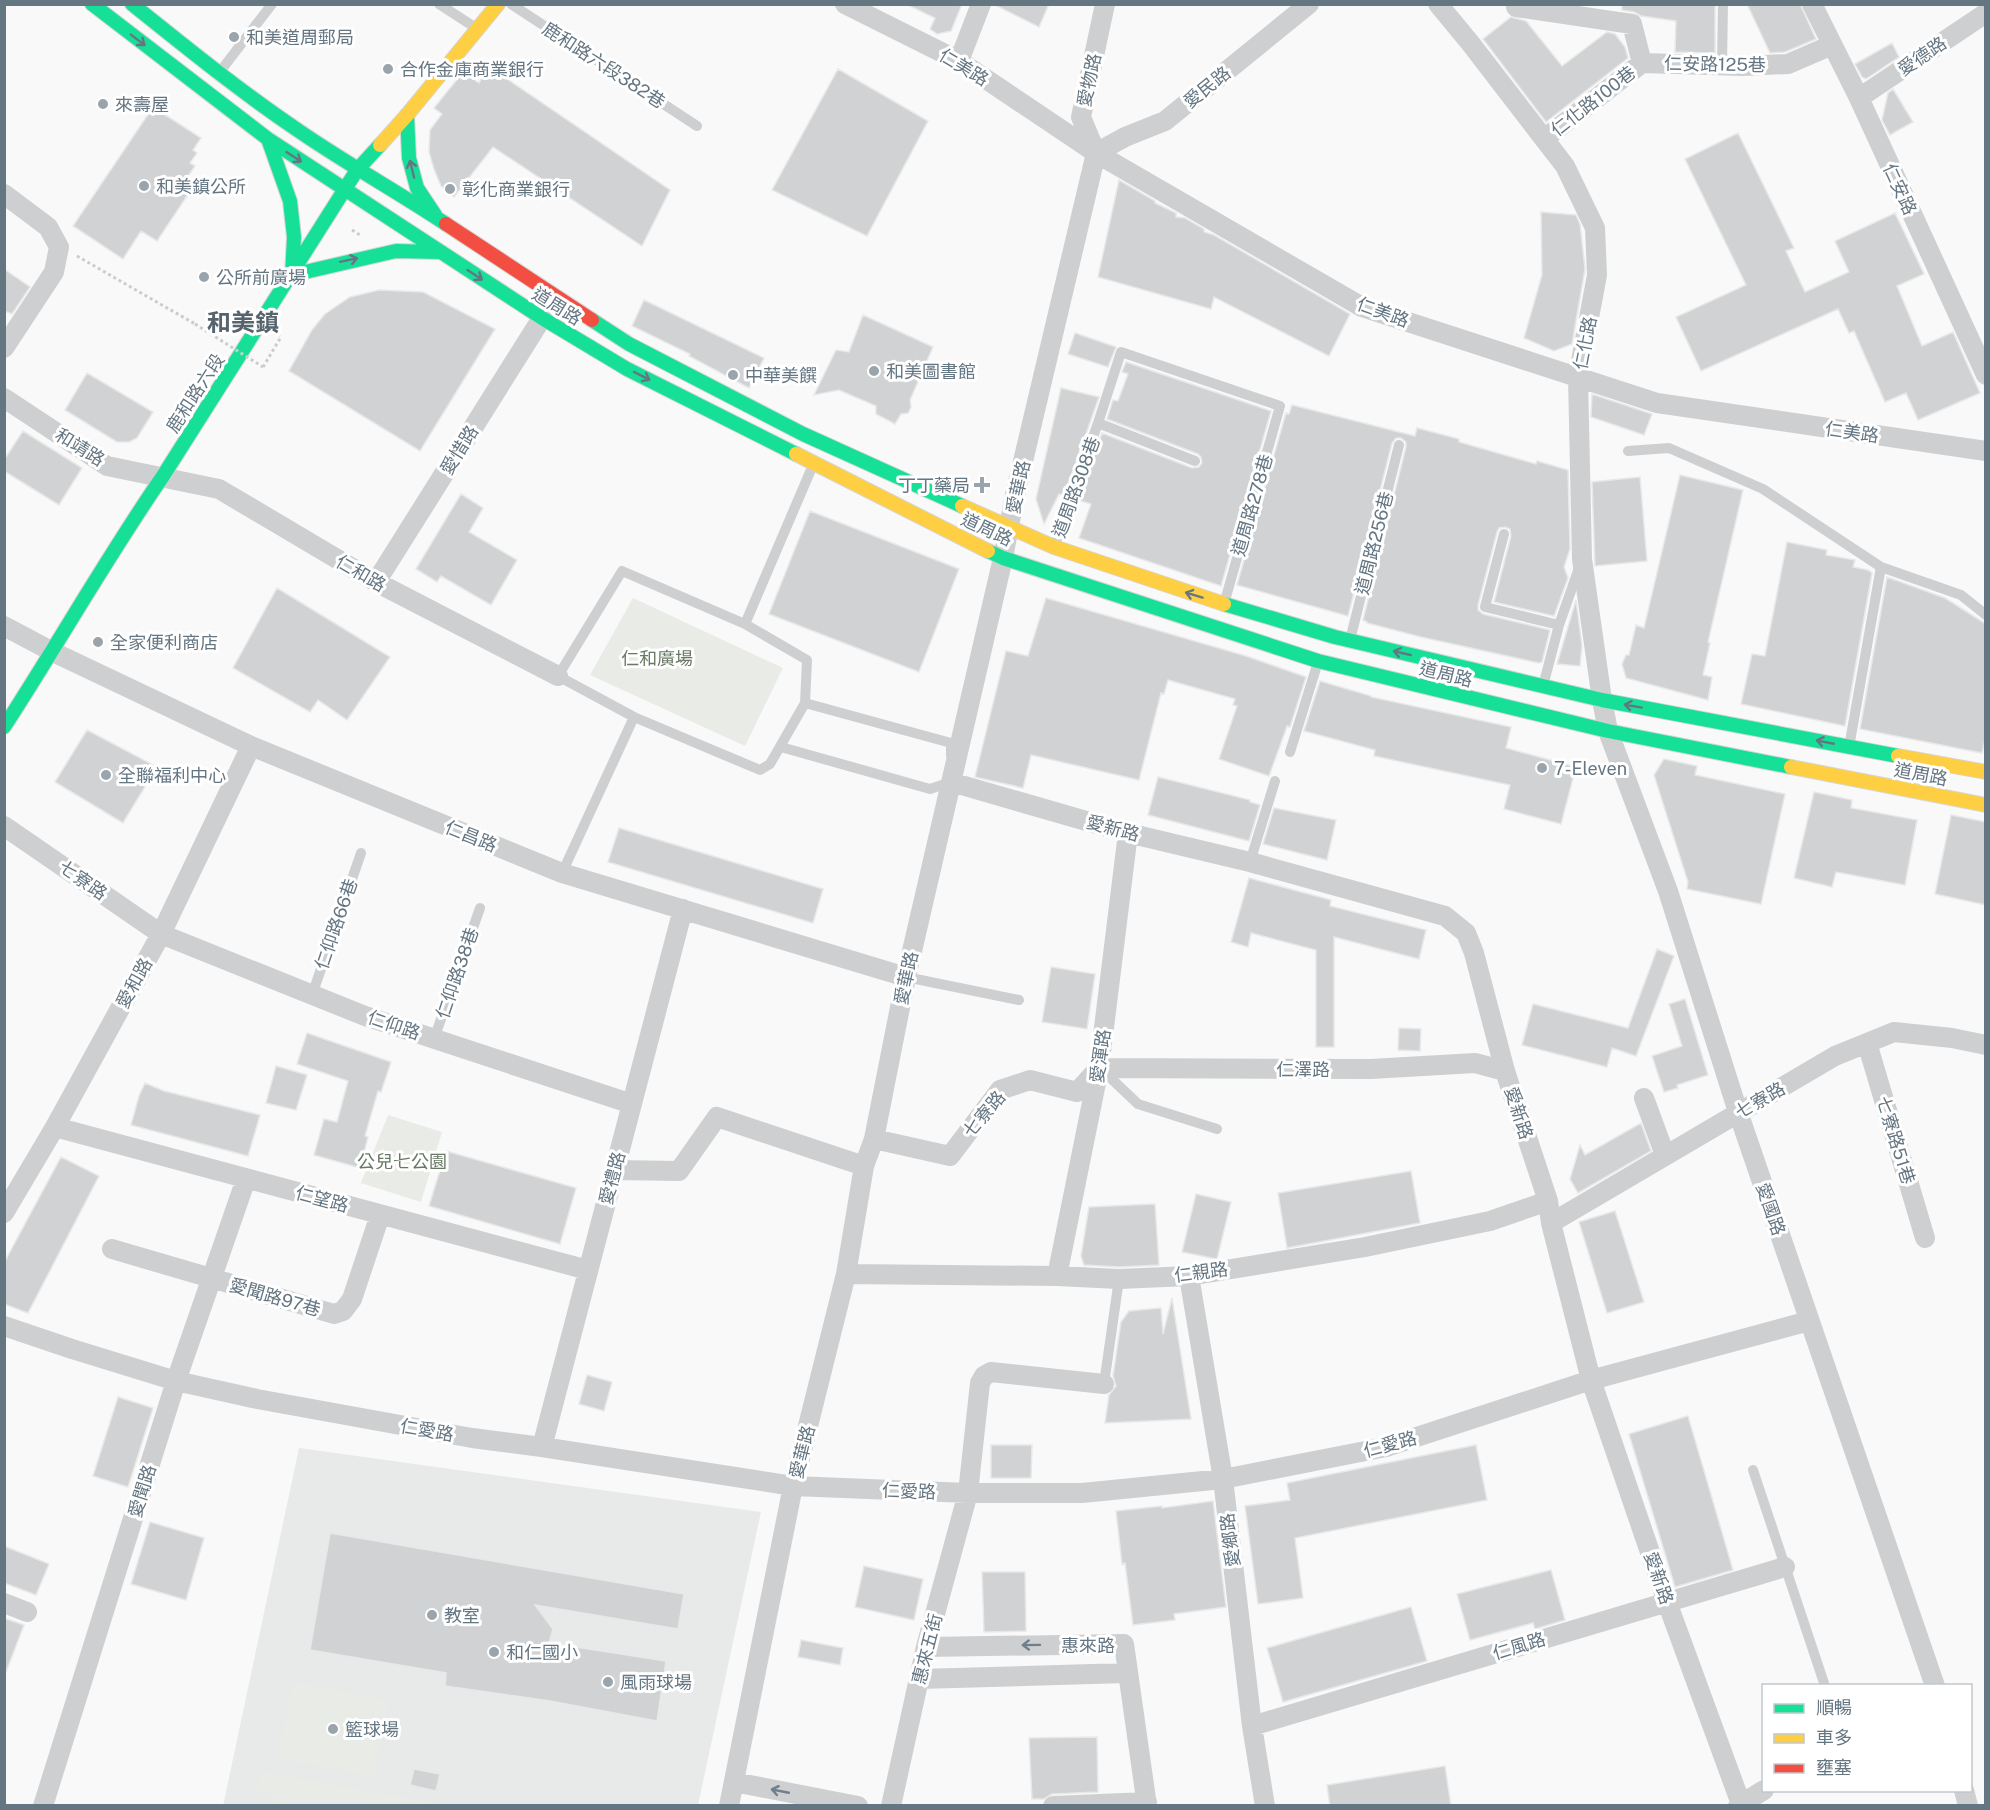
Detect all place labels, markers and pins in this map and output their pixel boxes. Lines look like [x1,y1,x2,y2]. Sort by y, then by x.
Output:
place label: 和美道周郵局 [246,27,354,48]
marker: 和美道周郵局 [227,30,241,44]
place label: 合作金庫商業銀行 [400,59,544,80]
marker: 合作金庫商業銀行 [381,62,395,76]
place label: 來壽屋 [115,94,169,115]
marker: 來壽屋 [96,97,110,111]
place label: 和美鎮公所 [156,176,246,197]
marker: 和美鎮公所 [137,179,151,193]
place label: 彰化商業銀行 [462,179,570,200]
marker: 彰化商業銀行 [443,182,457,196]
place label: 公所前廣場 [216,267,306,288]
marker: 公所前廣場 [197,270,211,284]
place label: 和美圖書館 [886,361,976,382]
marker: 和美圖書館 [867,364,881,378]
place label: 中華美饌 [745,365,817,386]
marker: 中華美饌 [726,368,740,382]
place label: 丁丁藥局 [898,475,970,496]
marker: 丁丁藥局 [975,478,989,492]
place label: 全家便利商店 [110,632,218,653]
marker: 全家便利商店 [91,635,105,649]
place label: 7-Eleven [1554,758,1627,779]
marker: 7-Eleven [1535,761,1549,775]
place label: 全聯福利中心 [118,765,226,786]
marker: 全聯福利中心 [99,768,113,782]
place label: 教室 [444,1605,480,1626]
marker: 教室 [425,1608,439,1622]
place label: 和仁國小 [506,1642,578,1663]
marker: 和仁國小 [487,1645,501,1659]
place label: 風雨球場 [620,1672,692,1693]
marker: 風雨球場 [601,1675,615,1689]
place label: 籃球場 [345,1719,399,1740]
marker: 籃球場 [326,1722,340,1736]

